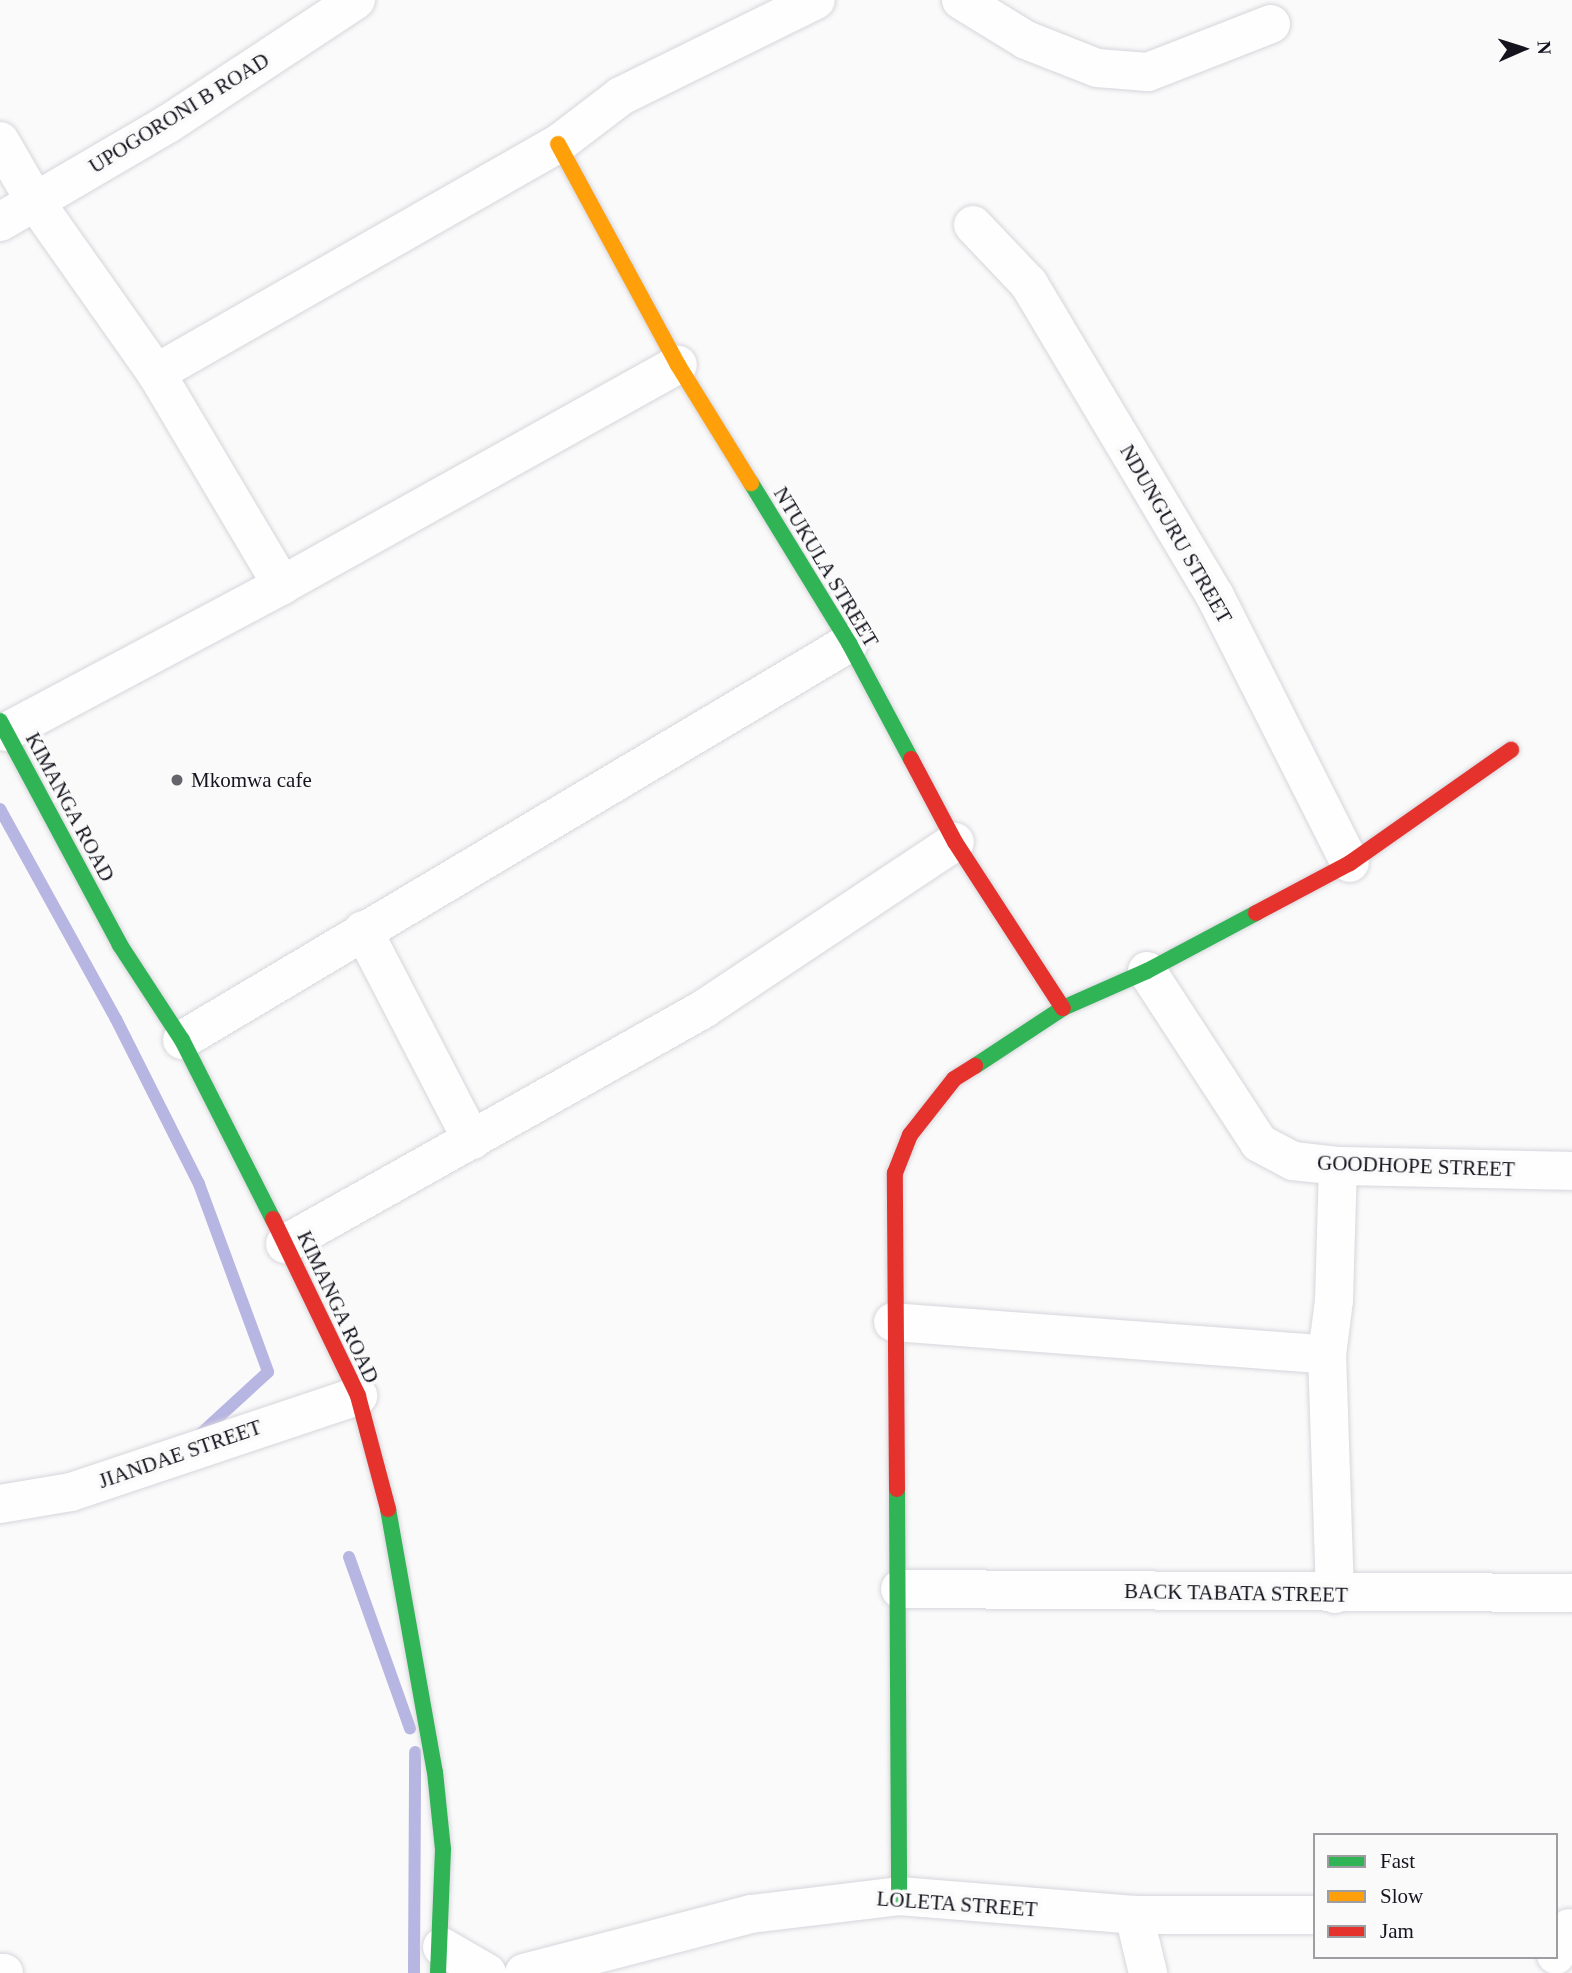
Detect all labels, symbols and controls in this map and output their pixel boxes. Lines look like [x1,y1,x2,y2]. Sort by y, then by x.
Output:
north arrow [1488,14,1558,84]
text: N [1534,40,1555,55]
street label: UPOGORONI B ROAD [84,47,274,179]
street label: NDUNGURU STREET [1114,440,1238,628]
street label: NTUKULA STREET [768,482,884,652]
street label: KIMANGA ROAD [20,728,120,886]
place label: Mkomwa cafe [191,767,312,793]
marker: Mkomwa cafe [169,772,185,788]
street label: GOODHOPE STREET [1317,1150,1515,1182]
street label: KIMANGA ROAD [291,1226,385,1388]
street label: JIANDAE STREET [95,1414,265,1494]
street label: BACK TABATA STREET [1123,1578,1349,1608]
legend [1313,1833,1558,1959]
text: Fast [1380,1849,1415,1873]
text: Slow [1380,1884,1423,1908]
street label: LOLETA STREET [875,1886,1039,1922]
text: Jam [1380,1919,1414,1943]

